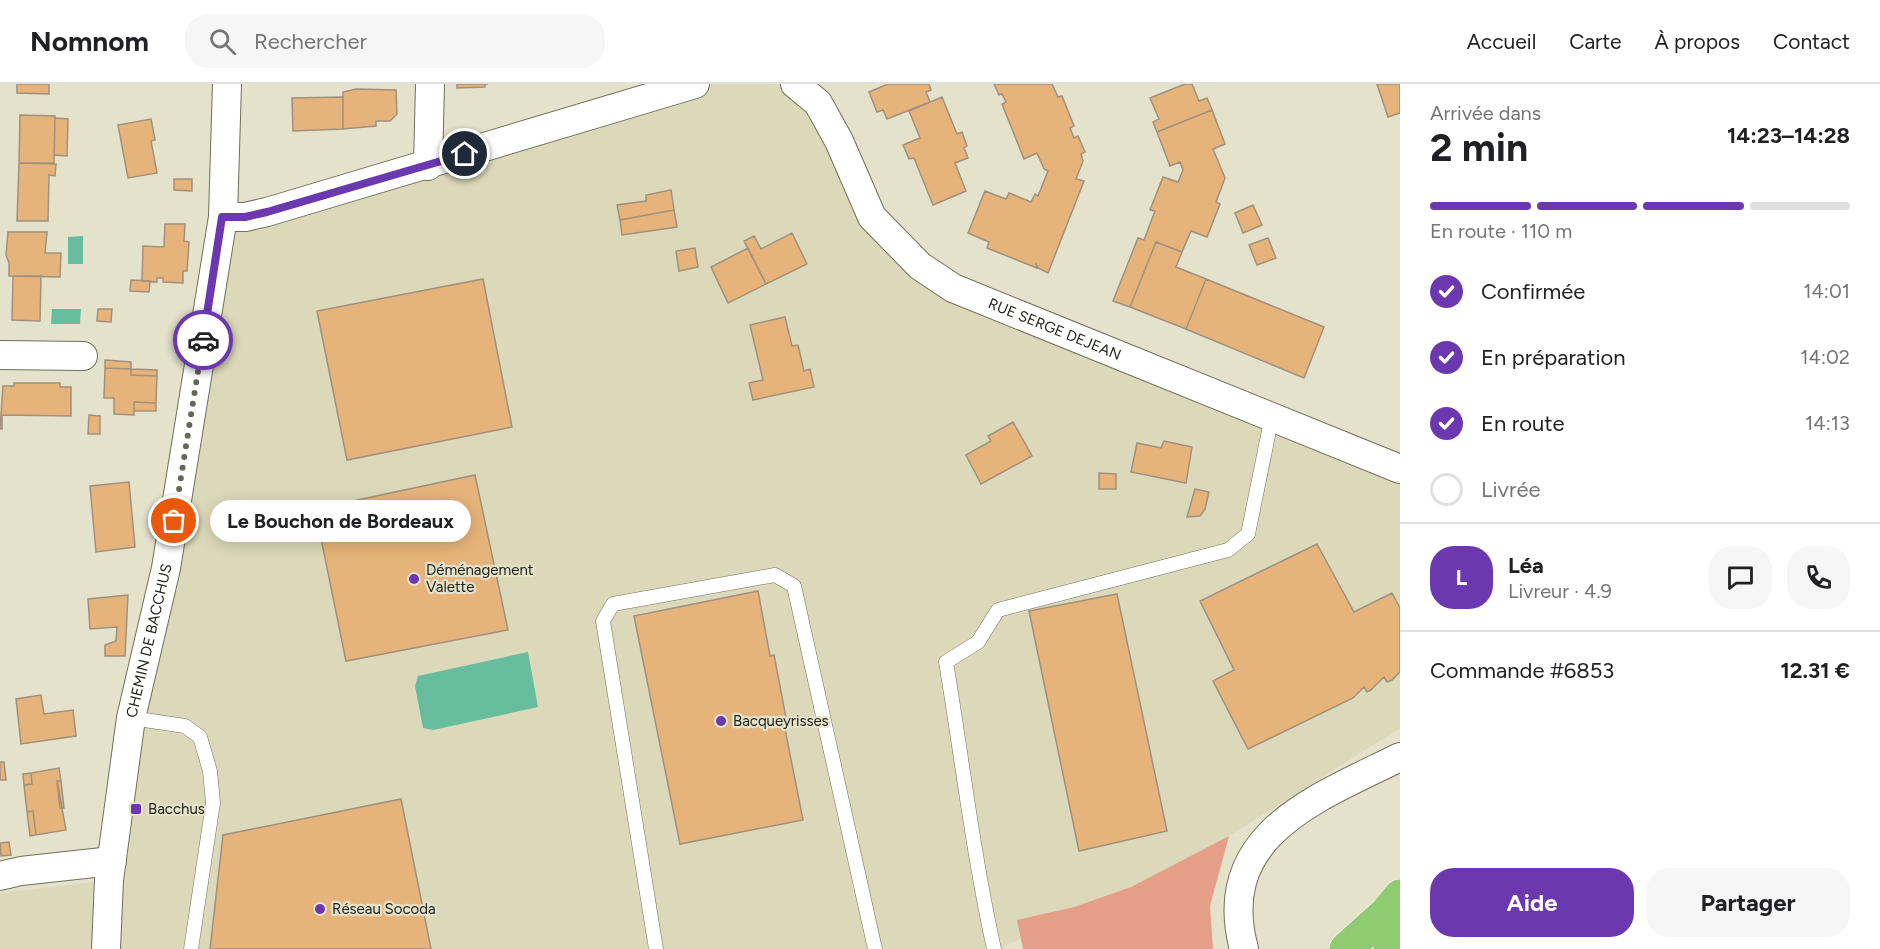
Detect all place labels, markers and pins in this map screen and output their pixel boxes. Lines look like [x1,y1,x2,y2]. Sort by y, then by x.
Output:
pin [439,128,490,179]
pin [148,495,199,546]
callout: Le Bouchon de Bordeaux [210,500,471,542]
place label: Déménagement Valette [426,561,534,596]
marker: Déménagement Valette [407,572,421,586]
place label: Bacqueyrisses [733,712,829,730]
marker: Bacqueyrisses [714,714,728,728]
place label: Bacchus [148,800,205,818]
marker: Bacchus [129,802,143,816]
place label: Réseau Socoda [332,900,436,918]
marker: Réseau Socoda [313,902,327,916]

